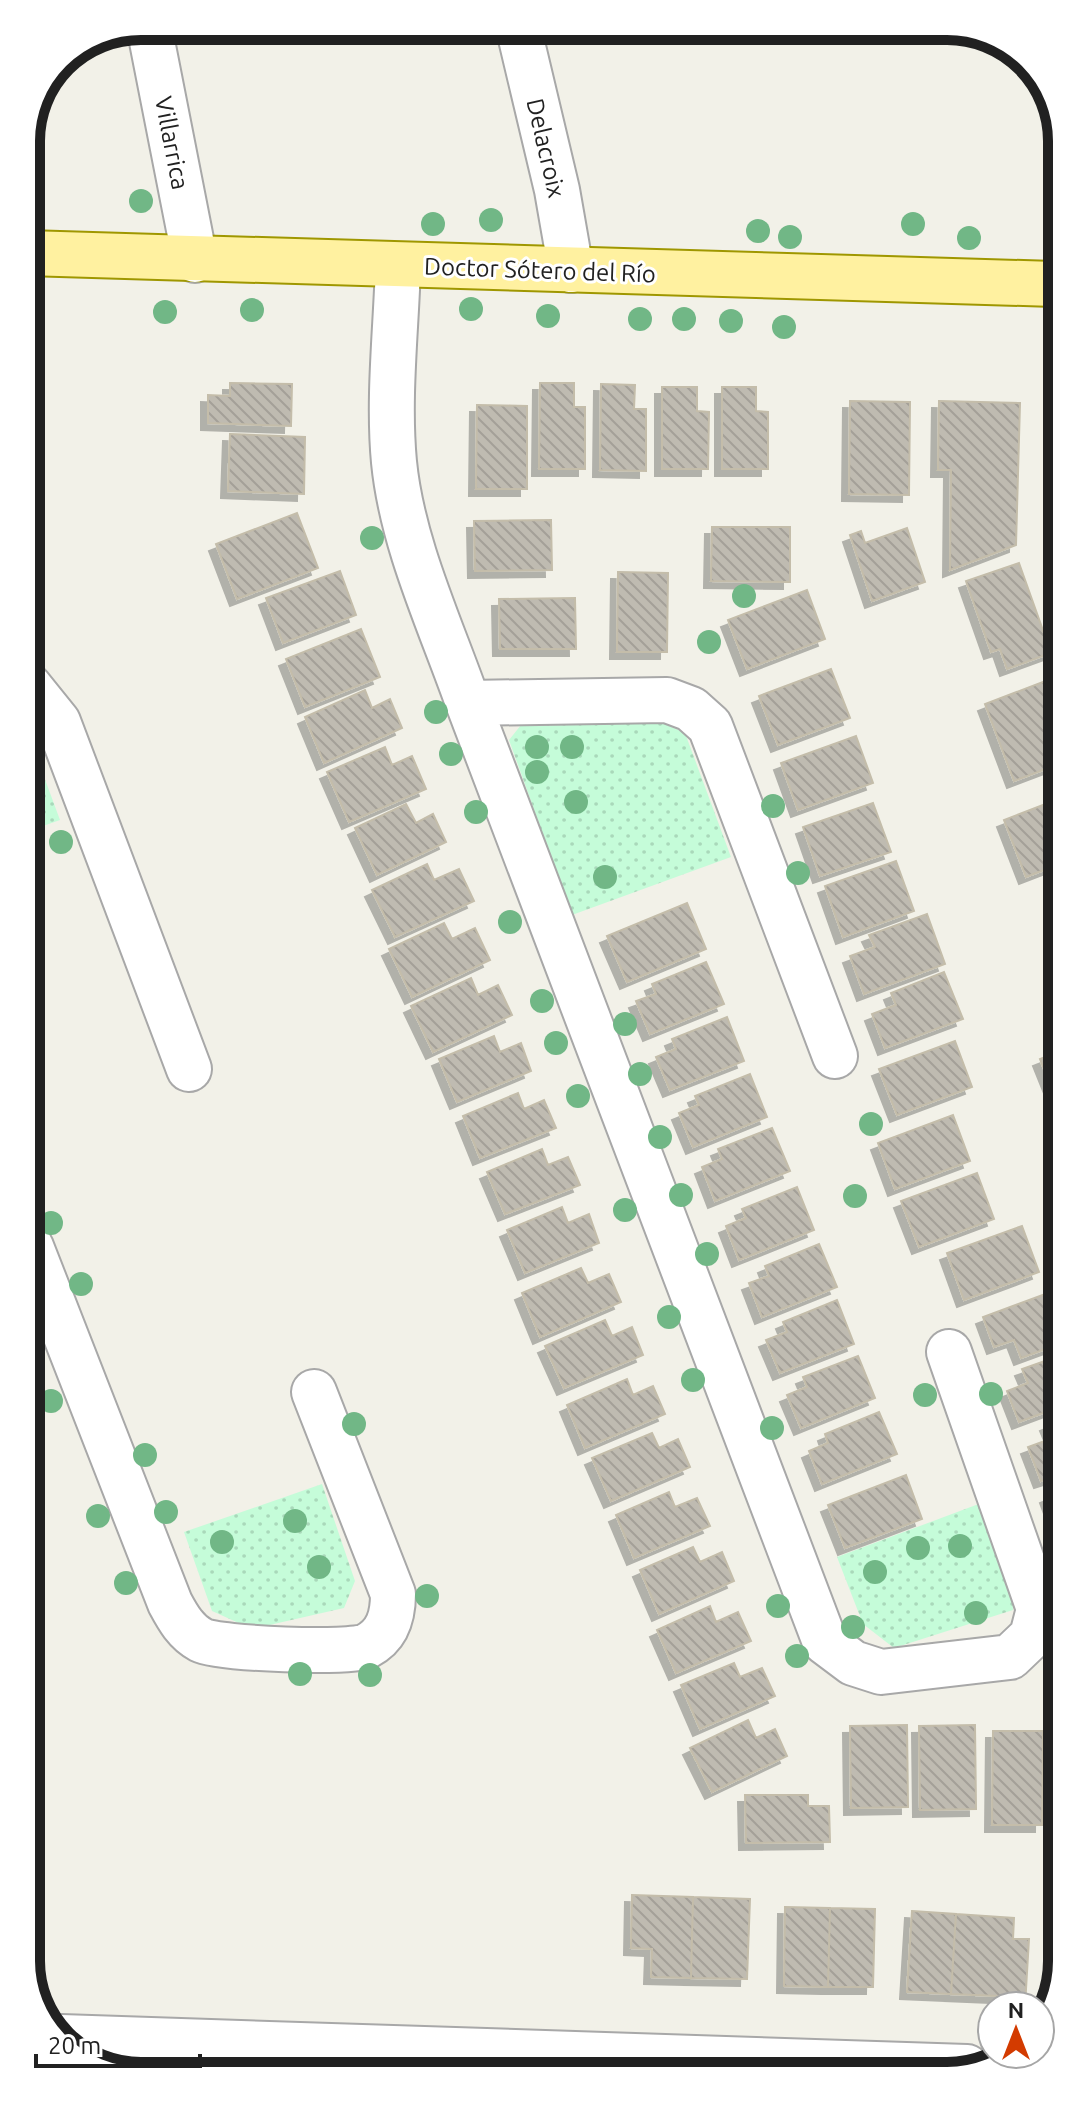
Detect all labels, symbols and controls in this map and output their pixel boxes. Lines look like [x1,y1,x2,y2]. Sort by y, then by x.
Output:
street label: Villarrica [150,94,194,192]
street label: Delacroix [521,96,571,200]
street label: Doctor Sótero del Río [424,252,656,288]
north arrow [976,1990,1056,2070]
text: N [1008,1997,1024,2022]
scale bar [36,2018,200,2068]
text: 20 m [48,2032,101,2059]

